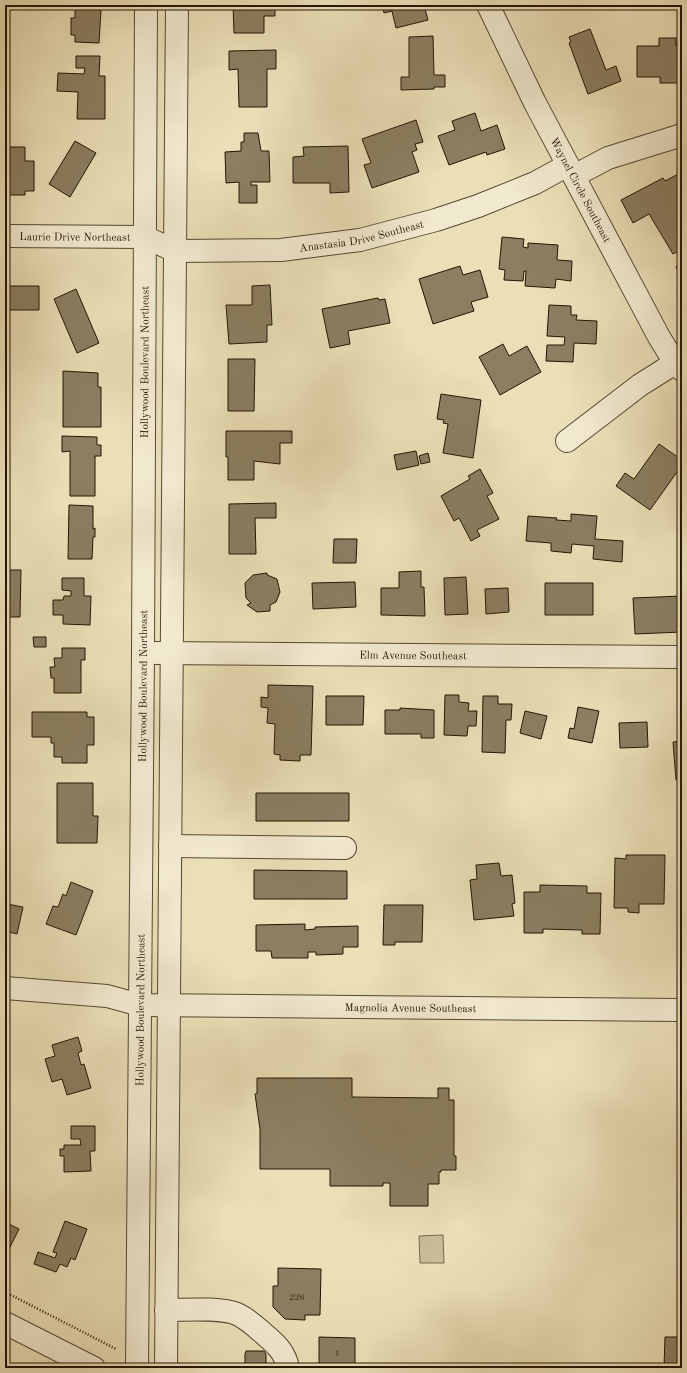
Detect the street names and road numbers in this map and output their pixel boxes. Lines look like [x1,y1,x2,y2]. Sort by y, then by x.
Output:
street label: Waynel Circle Southeast [547,136,612,245]
street label: Anastasia Drive Southeast [299,219,425,255]
street label: Laurie Drive Northeast [19,232,131,244]
street label: Hollywood Boulevard Northeast [140,286,152,438]
street label: Hollywood Boulevard Northeast [138,610,150,762]
street label: Elm Avenue Southeast [359,651,467,662]
street label: Hollywood Boulevard Northeast [135,934,148,1086]
street label: Magnolia Avenue Southeast [345,1003,477,1015]

